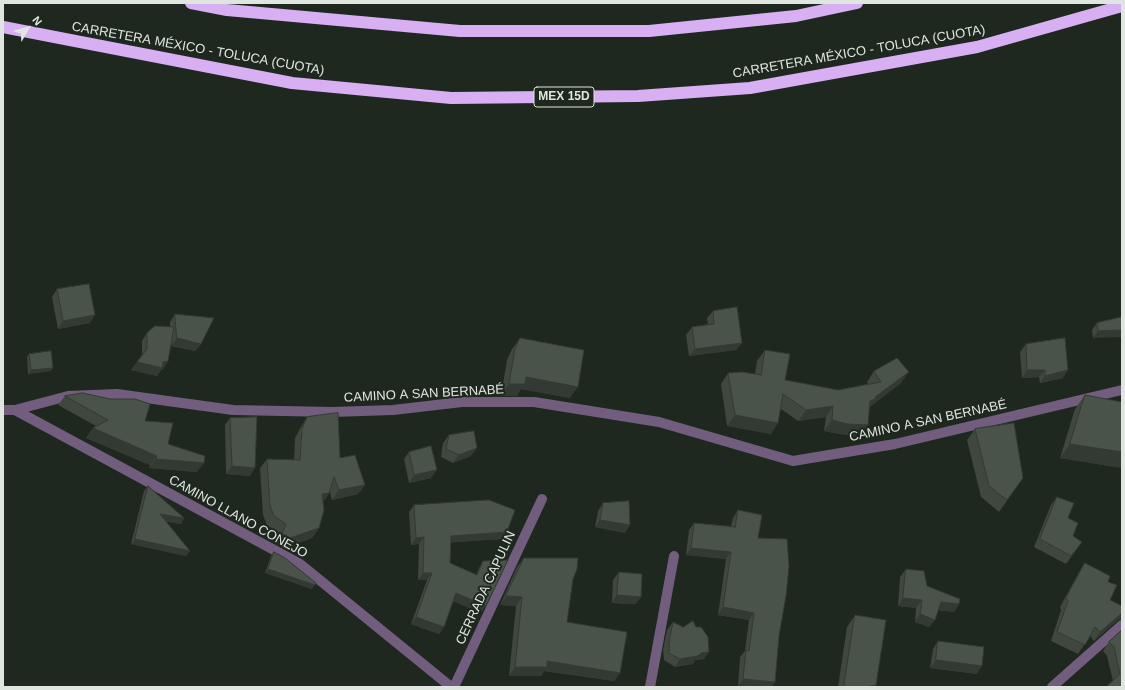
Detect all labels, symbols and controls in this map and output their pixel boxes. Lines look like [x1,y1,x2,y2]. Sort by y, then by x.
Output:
north arrow [8,8,48,48]
text: N [30,14,45,27]
street label: CARRETERA MÉXICO - TOLUCA (CUOTA) [71,19,325,79]
street label: CARRETERA MÉXICO - TOLUCA (CUOTA) [732,22,986,82]
road number: MEX 15D [534,87,594,107]
street label: CAMINO A SAN BERNABÉ [344,382,504,406]
street label: CAMINO A SAN BERNABÉ [848,397,1008,445]
street label: CAMINO LLANO CONEJO [166,472,310,562]
street label: CERRADA CAPULIN [453,529,519,647]

